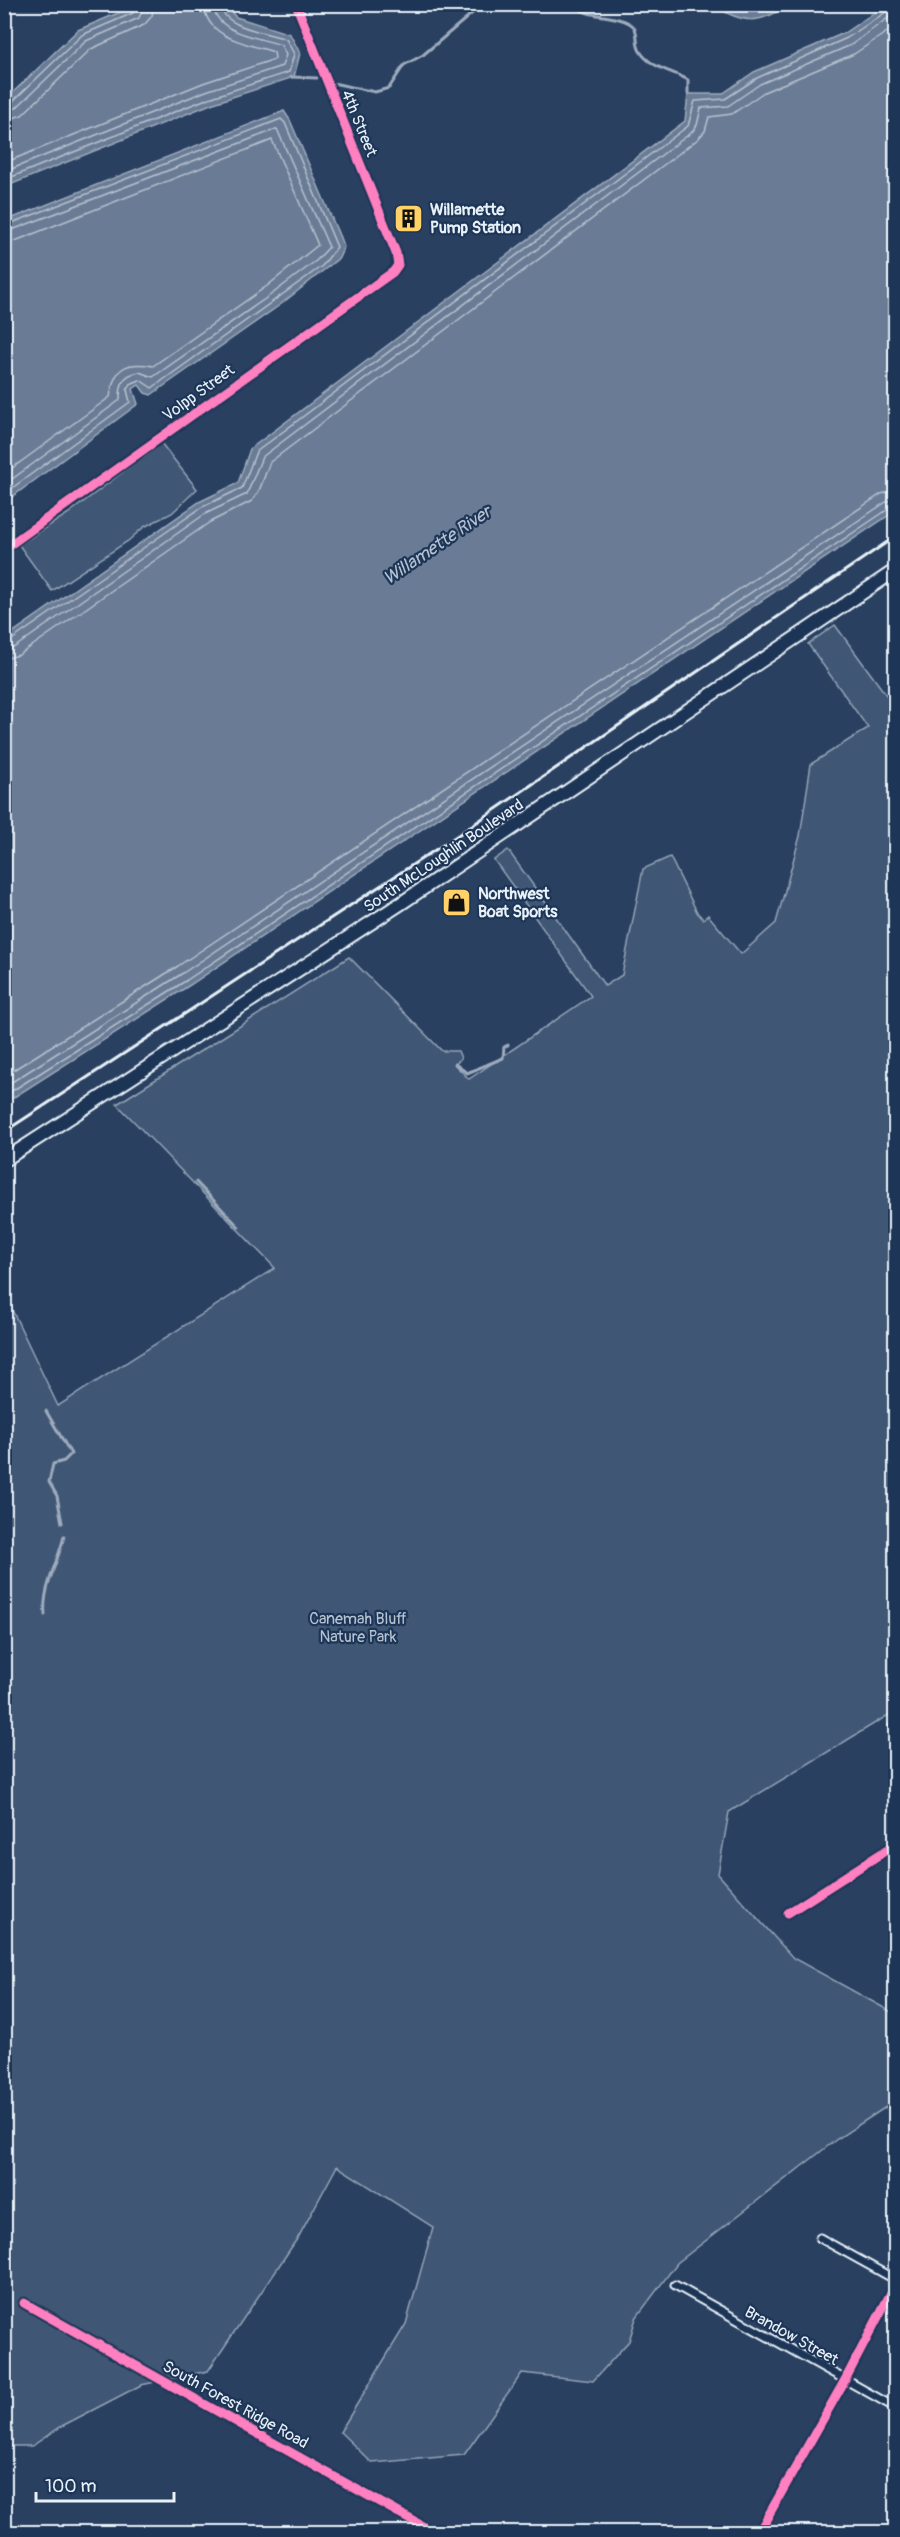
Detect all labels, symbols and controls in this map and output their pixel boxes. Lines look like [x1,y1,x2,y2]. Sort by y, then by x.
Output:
street label: 4th Street [337,87,382,160]
place label: Willamette Pump Station [430,200,521,238]
building icon: Willamette Pump Station [393,202,425,234]
street label: Volpp Street [159,360,239,426]
water label: Willamette River [379,499,498,590]
street label: South McLoughlin Boulevard [360,795,527,917]
place label: Northwest Boat Sports [478,884,558,922]
shop icon: Northwest Boat Sports [441,886,473,918]
park label: Canemah Bluff Nature Park [309,1609,407,1647]
street label: Brandow Street [741,2302,842,2370]
street label: South Forest Ridge Road [159,2356,312,2453]
scale bar [36,2465,174,2503]
text: 100 m [45,2475,97,2498]

